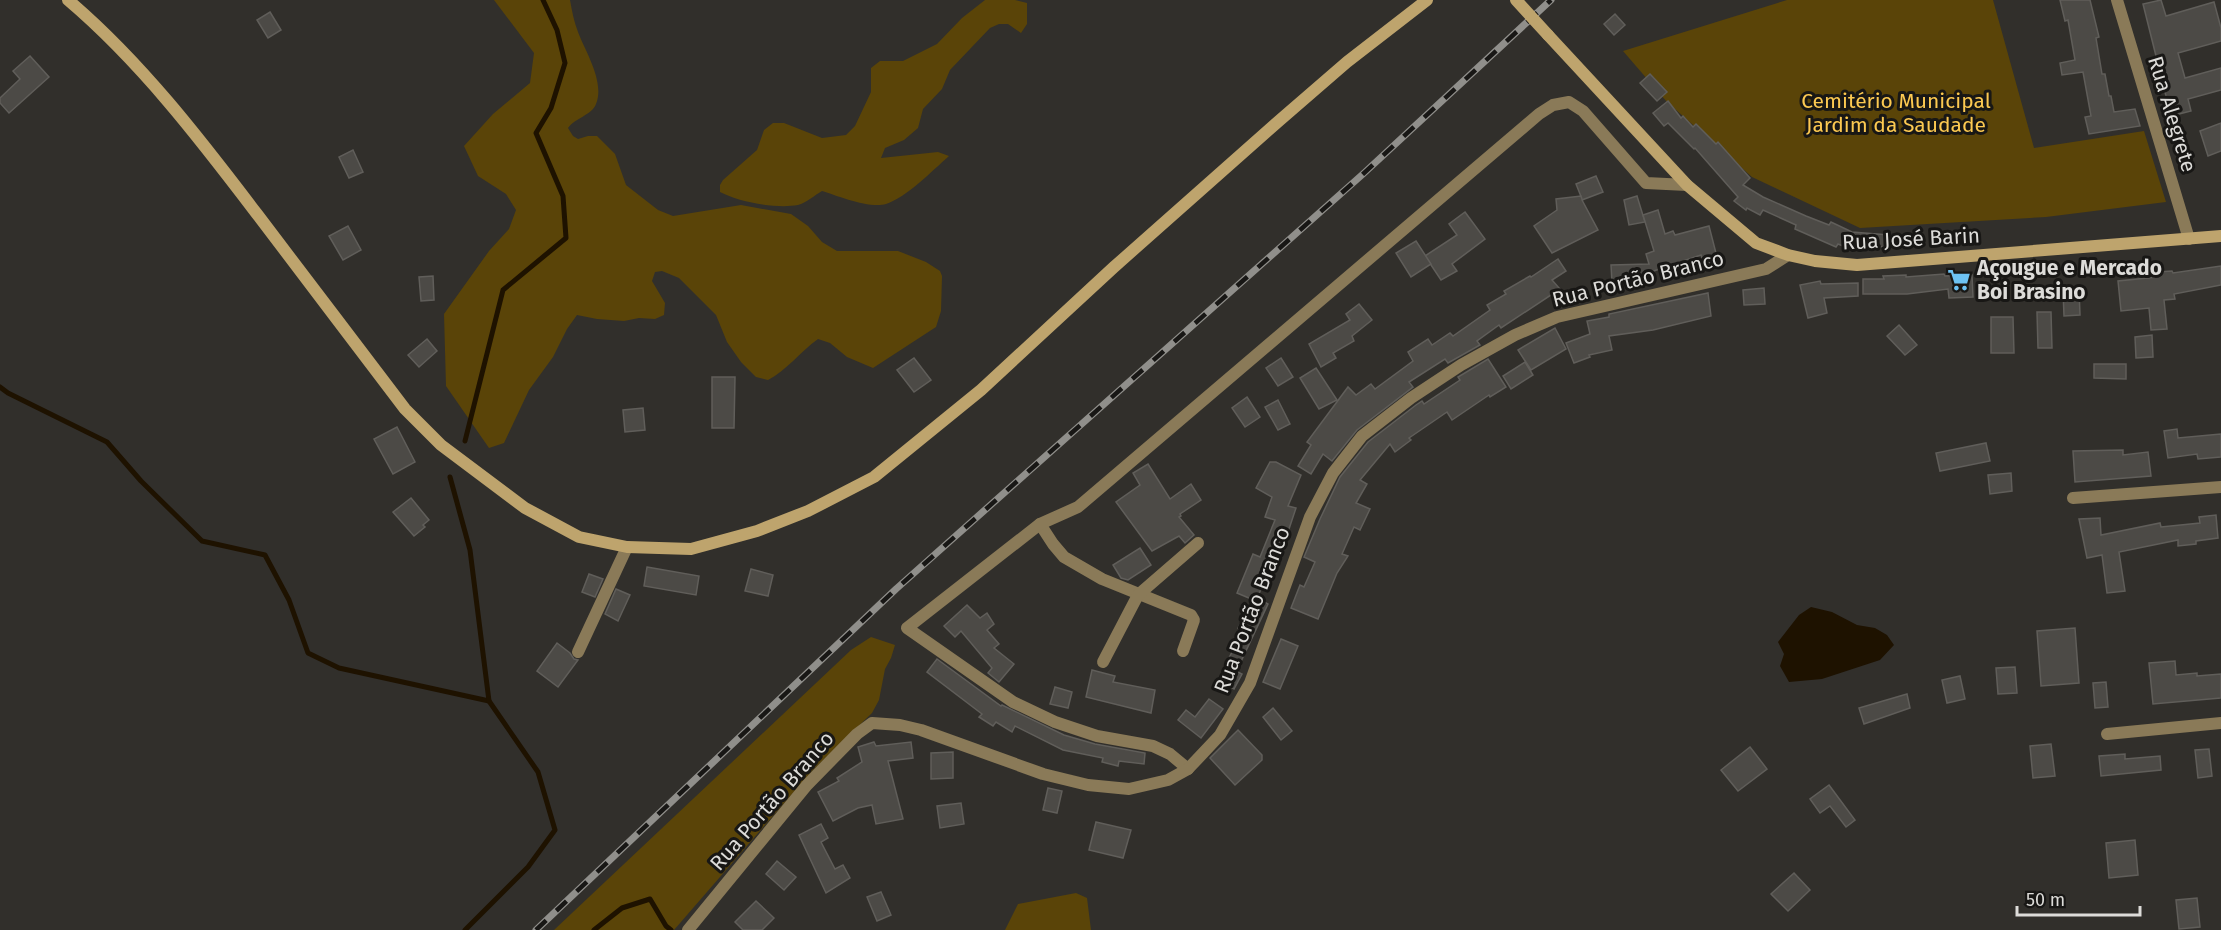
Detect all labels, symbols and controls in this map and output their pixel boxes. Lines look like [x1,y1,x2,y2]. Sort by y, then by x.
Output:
street label: Rua Alegrete [2142,53,2202,175]
park label: Cemitério Municipal Jardim da Saudade [1801,88,1991,138]
street label: Rua José Barin [1841,222,1981,256]
street label: Rua Portão Branco [1549,245,1727,313]
place label: Açougue e Mercado Boi Brasino [1976,255,2162,305]
supermarket icon: Açougue e Mercado Boi Brasino [1946,267,1972,293]
street label: Rua Portão Branco [1208,523,1296,697]
street label: Rua Portão Branco [704,726,840,876]
scale bar [2017,879,2140,917]
text: 50 m [2026,889,2065,911]

